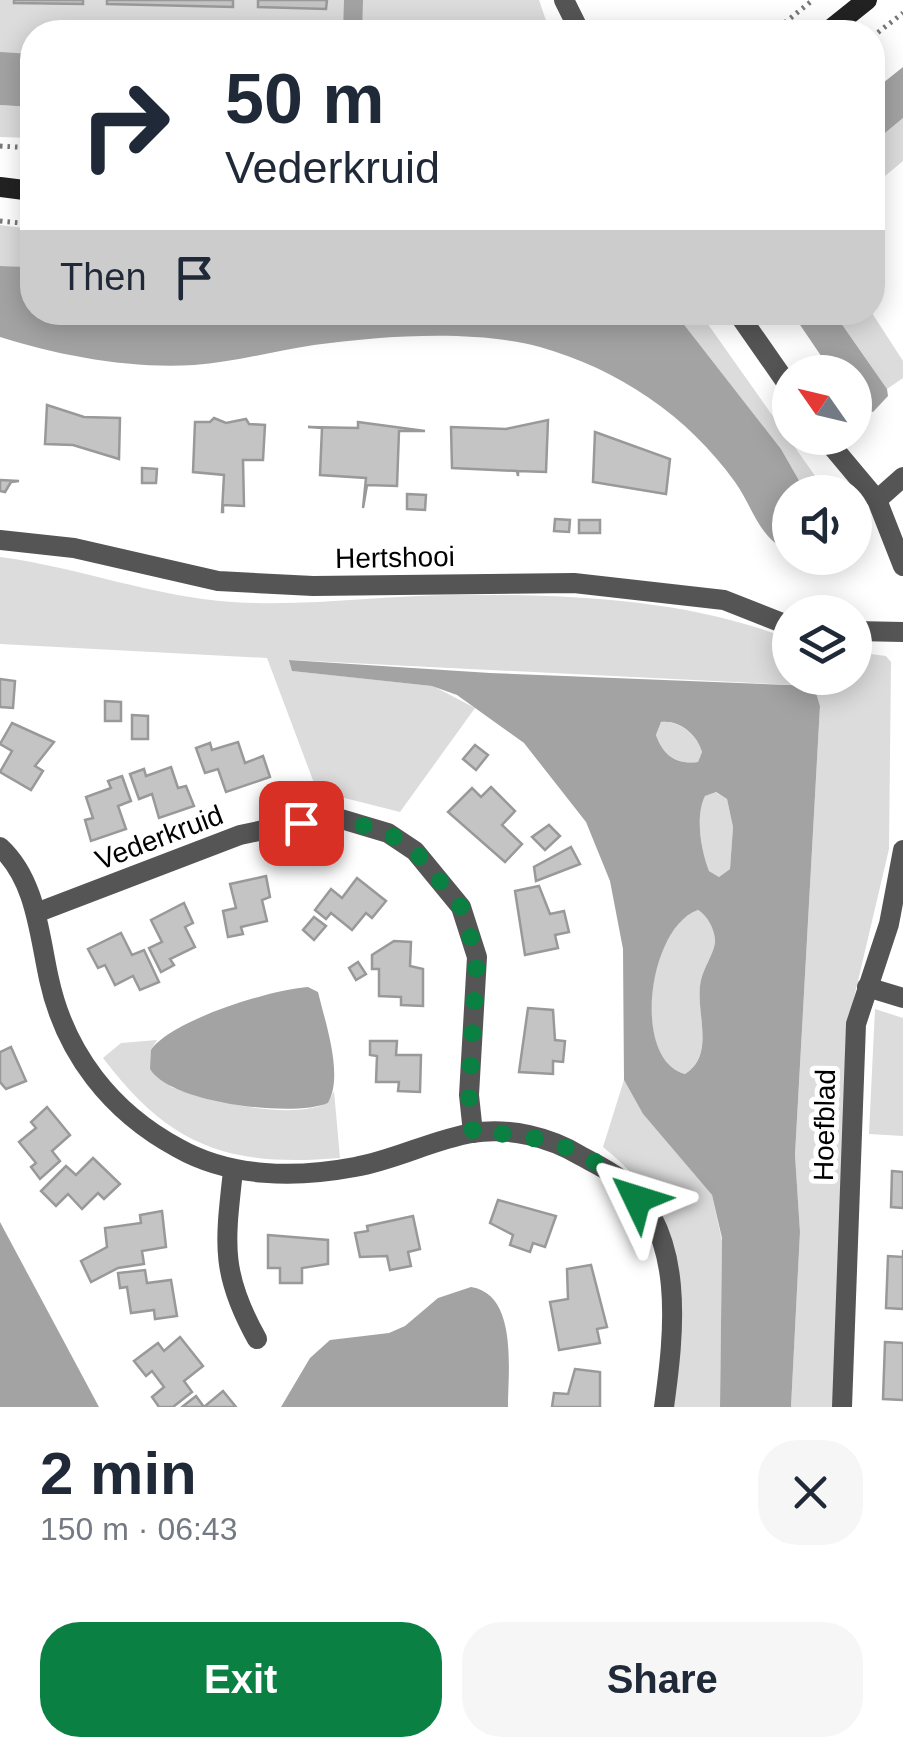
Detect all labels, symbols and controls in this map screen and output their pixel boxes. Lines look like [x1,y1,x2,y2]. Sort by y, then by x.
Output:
icon: right [60,60,190,190]
text: 50 m [225,60,385,138]
text: Vederkruid [225,142,440,193]
icon: arrive [167,250,222,305]
text: Then [60,256,147,298]
north arrow [772,355,872,455]
map controls [772,355,872,695]
button: sound [772,475,872,575]
street label: Hertshooi [335,541,455,574]
button: layers [772,595,872,695]
pin [259,781,344,866]
icon: arrive [274,796,329,851]
street label: Vederkruid [91,799,227,876]
street label: Hoefblad [808,1069,841,1181]
position arrow [585,1147,689,1251]
text: 2 min [40,1440,197,1507]
button: close [758,1440,863,1545]
text: 150 m · 06:43 [40,1511,237,1547]
button: Exit [40,1622,442,1737]
button: Share [462,1622,863,1737]

